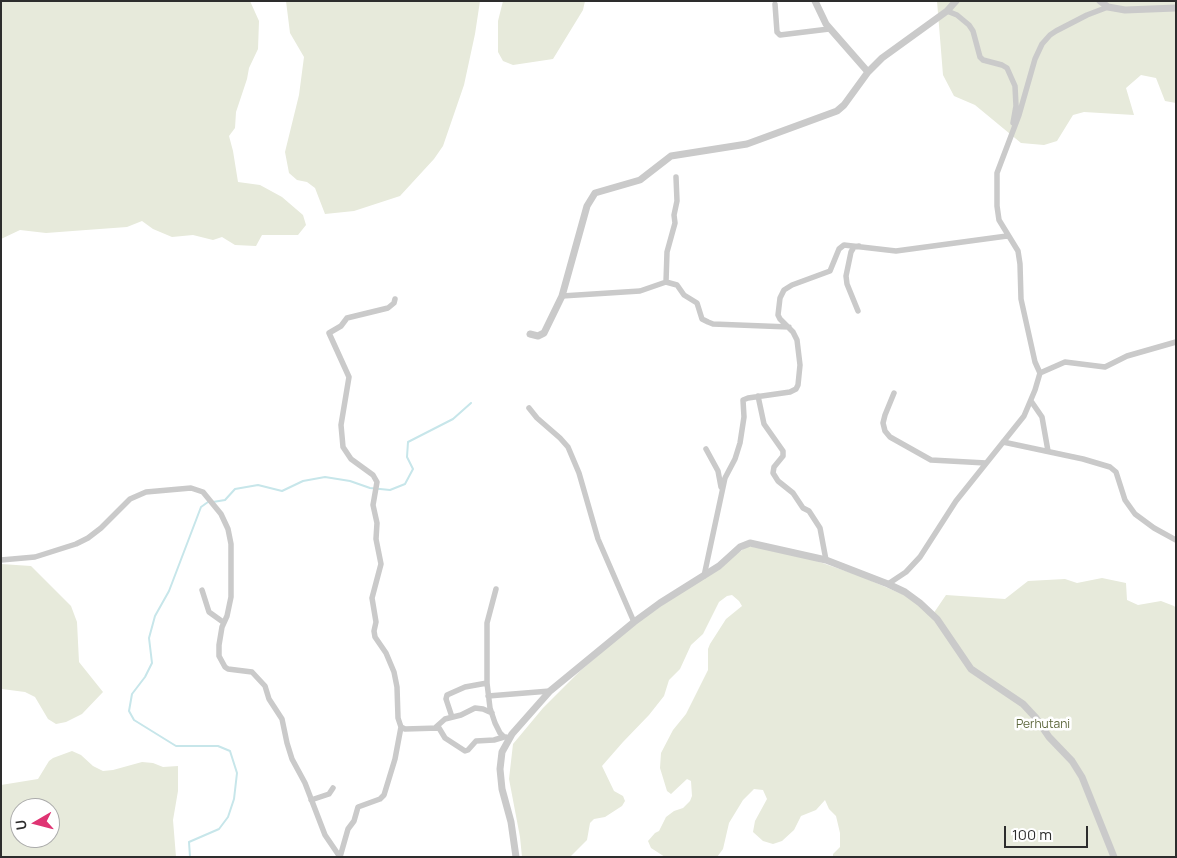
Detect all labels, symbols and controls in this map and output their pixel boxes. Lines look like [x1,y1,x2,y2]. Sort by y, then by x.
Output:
park label: Perhutani [1016,718,1070,732]
north arrow [10,798,60,848]
scale bar [1007,816,1091,848]
text: U [11,819,31,831]
text: 100 m [1012,824,1052,845]

